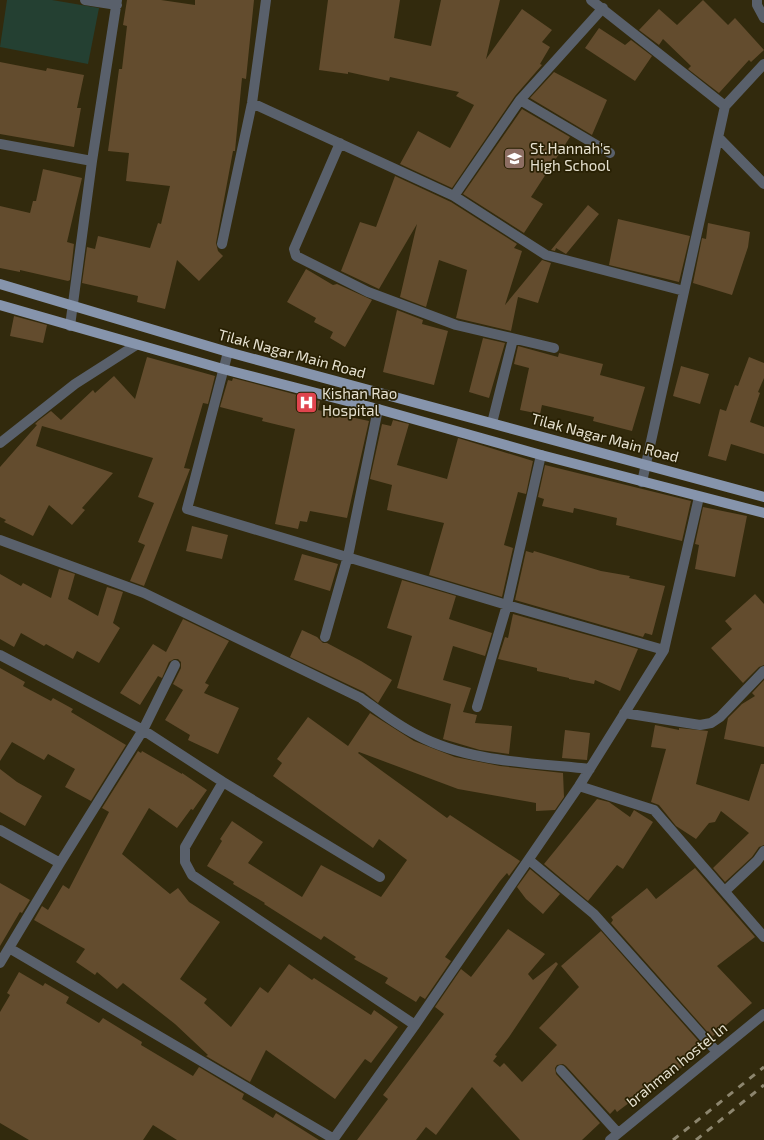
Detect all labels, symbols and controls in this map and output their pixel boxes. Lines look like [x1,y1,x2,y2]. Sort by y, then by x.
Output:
place label: St.Hannah's High School [530,139,611,174]
school or university icon: St.Hannah's High School [501,145,527,171]
street label: Tilak Nagar Main Road [216,325,368,381]
place label: Kishan Rao Hospital [322,384,397,419]
hospital icon: Kishan Rao Hospital [293,390,319,416]
street label: Tilak Nagar Main Road [529,409,681,465]
street label: brahman hostel ln [622,1018,730,1110]

